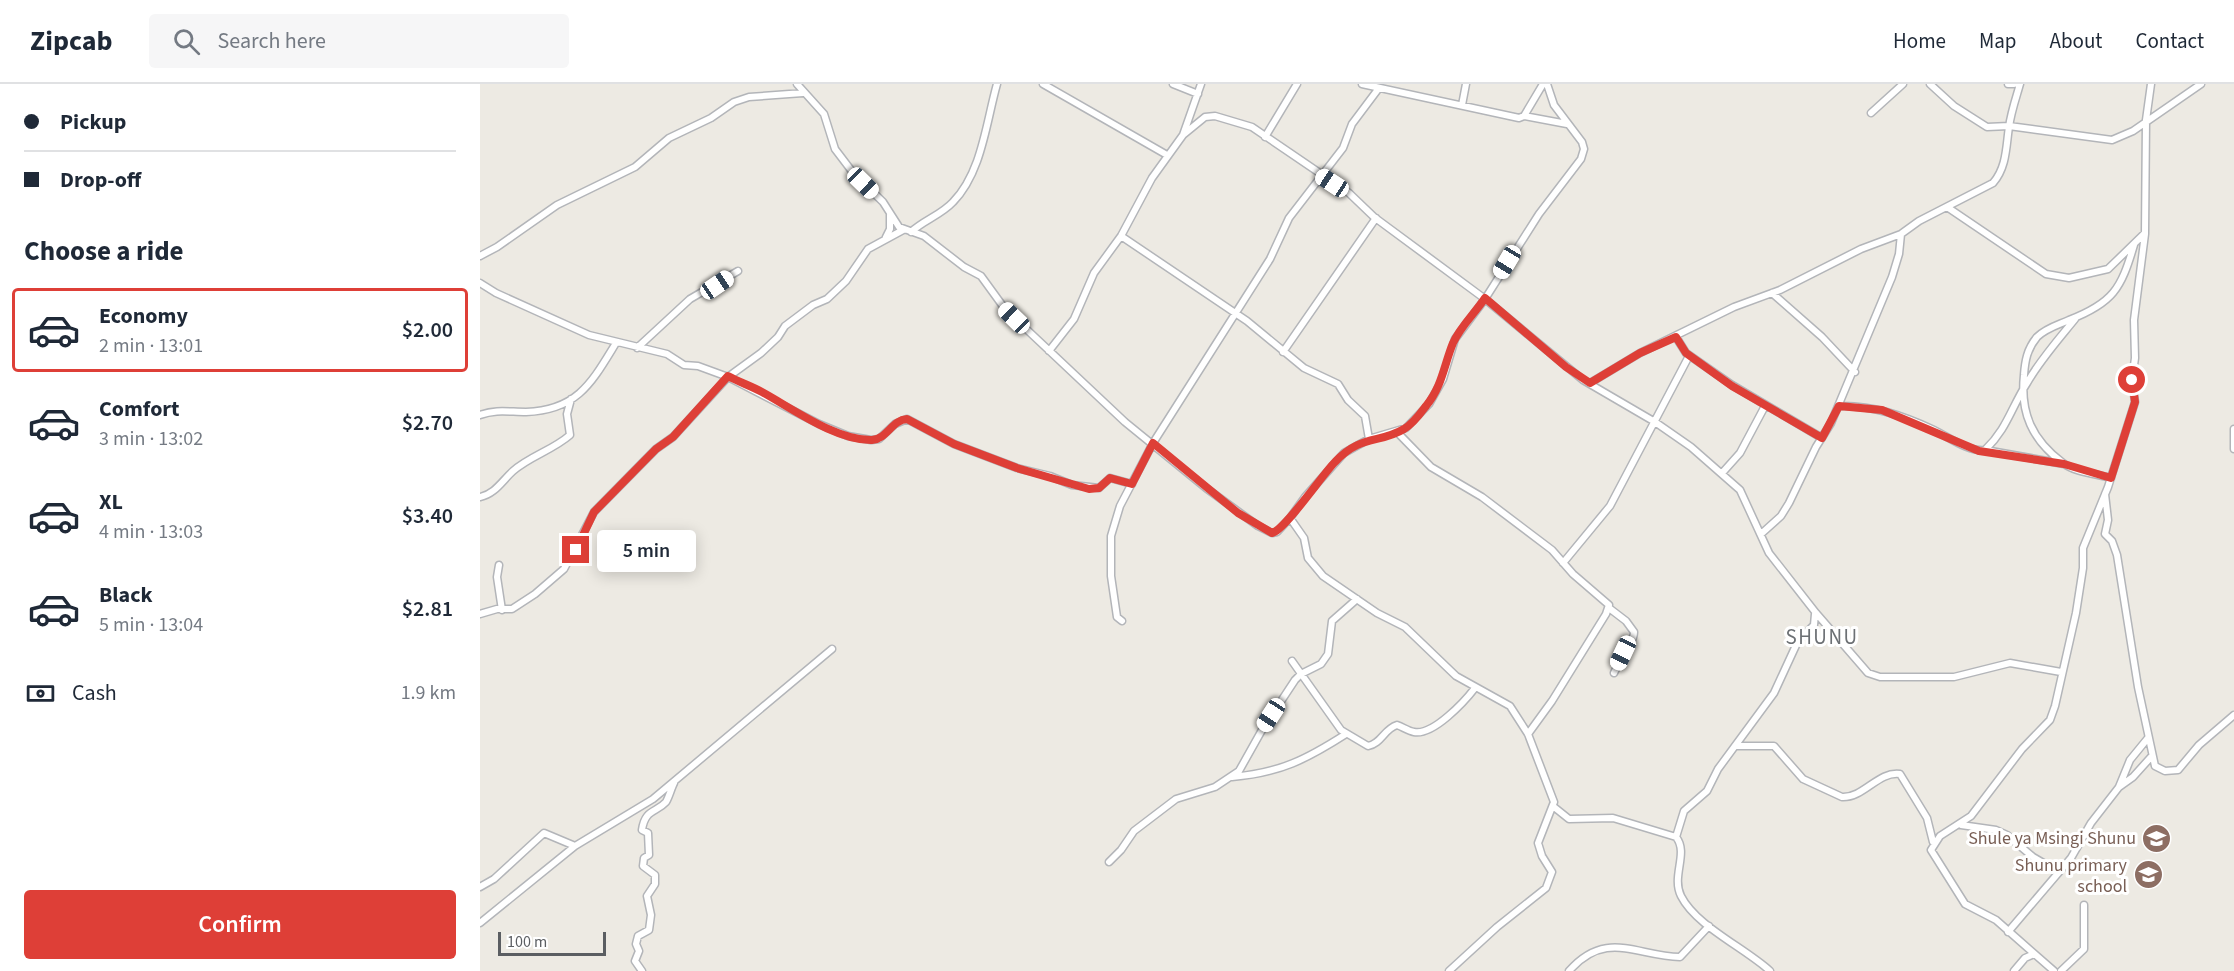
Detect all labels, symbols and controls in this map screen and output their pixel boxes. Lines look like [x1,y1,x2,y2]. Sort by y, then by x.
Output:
search box [149,14,569,68]
text: Zipcab [30,21,113,61]
icon: search [170,25,203,58]
text: Search here [218,25,326,57]
text: Home [1893,26,1946,56]
text: Map [1979,26,2017,56]
text: About [2050,26,2102,56]
text: Contact [2135,26,2204,56]
text: Pickup [60,106,126,138]
text: Drop-off [60,164,141,196]
car [844,164,882,202]
car [1312,166,1352,200]
text: Choose a ride [24,232,184,271]
car [1490,242,1524,282]
car [697,267,737,303]
car [995,299,1033,337]
text: Economy [99,300,188,332]
icon: car [27,303,81,357]
text: $2.00 [402,314,453,346]
text: 2 min · 13:01 [99,332,203,360]
route start [2118,366,2145,393]
text: Comfort [99,393,180,425]
icon: car [27,396,81,450]
text: $2.70 [402,407,453,439]
text: 3 min · 13:02 [99,425,203,453]
text: XL [99,486,123,518]
icon: car [27,489,81,543]
text: $3.40 [402,500,453,532]
text: 4 min · 13:03 [99,518,203,546]
callout: 5 min [597,529,696,571]
route end [562,536,589,563]
text: 5 min [623,537,670,565]
text: Black [99,579,153,611]
icon: car [27,582,81,636]
text: $2.81 [402,593,453,625]
text: 5 min · 13:04 [99,611,203,639]
district label: SHUNU [1785,622,1859,652]
car [1607,633,1639,673]
icon: cash [24,677,57,710]
text: Cash [72,677,117,709]
text: 1.9 km [401,679,456,707]
car [1254,695,1288,735]
school or university icon: Shule ya Msingi Shunu [2141,822,2173,854]
place label: Shule ya Msingi Shunu [1968,826,2136,851]
place label: Shunu primary school [2015,853,2128,899]
school or university icon: Shunu primary school [2132,859,2164,891]
button: Confirm [24,890,456,959]
scale bar [498,929,606,956]
text: 100 m [507,931,547,953]

